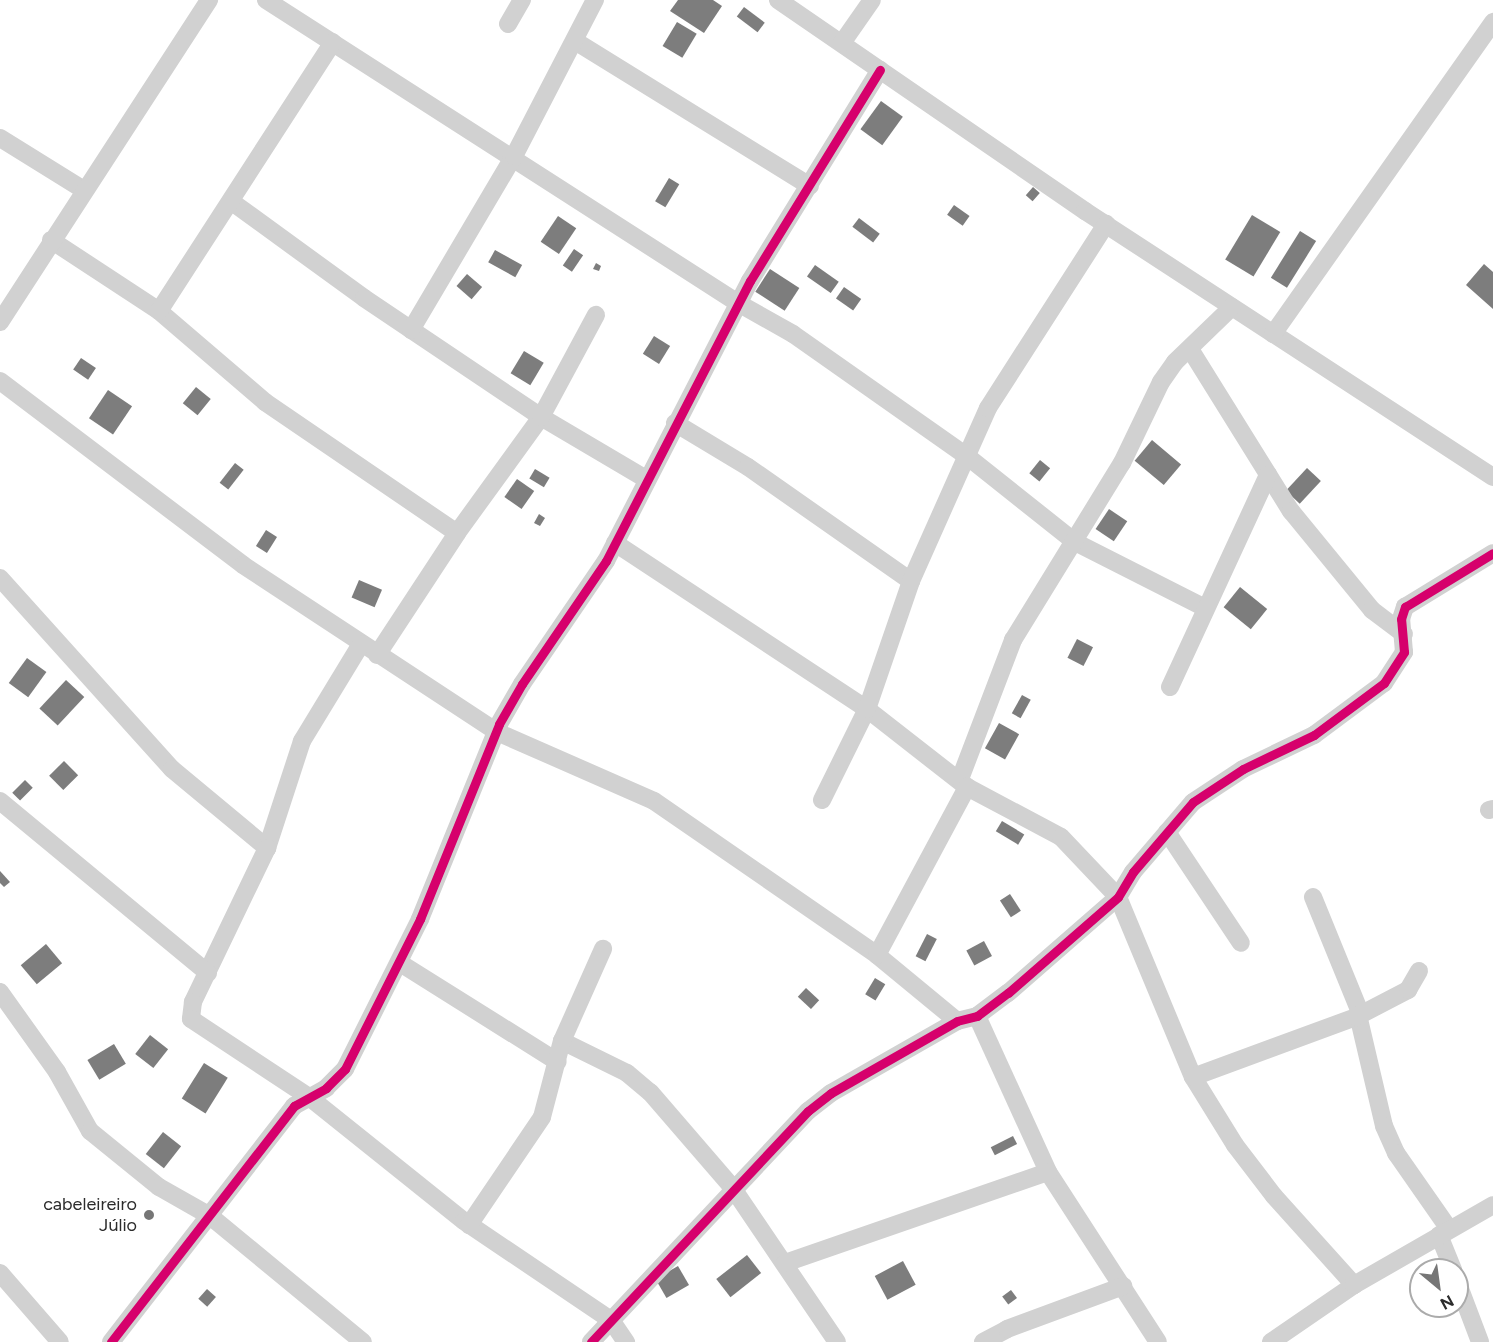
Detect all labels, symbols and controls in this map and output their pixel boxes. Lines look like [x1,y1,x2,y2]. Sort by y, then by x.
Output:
place label: cabeleireiro Júlio [43,1194,137,1236]
marker: cabeleireiro Júlio [142,1208,156,1222]
north arrow [1409,1258,1469,1318]
text: N [1437,1291,1457,1314]

